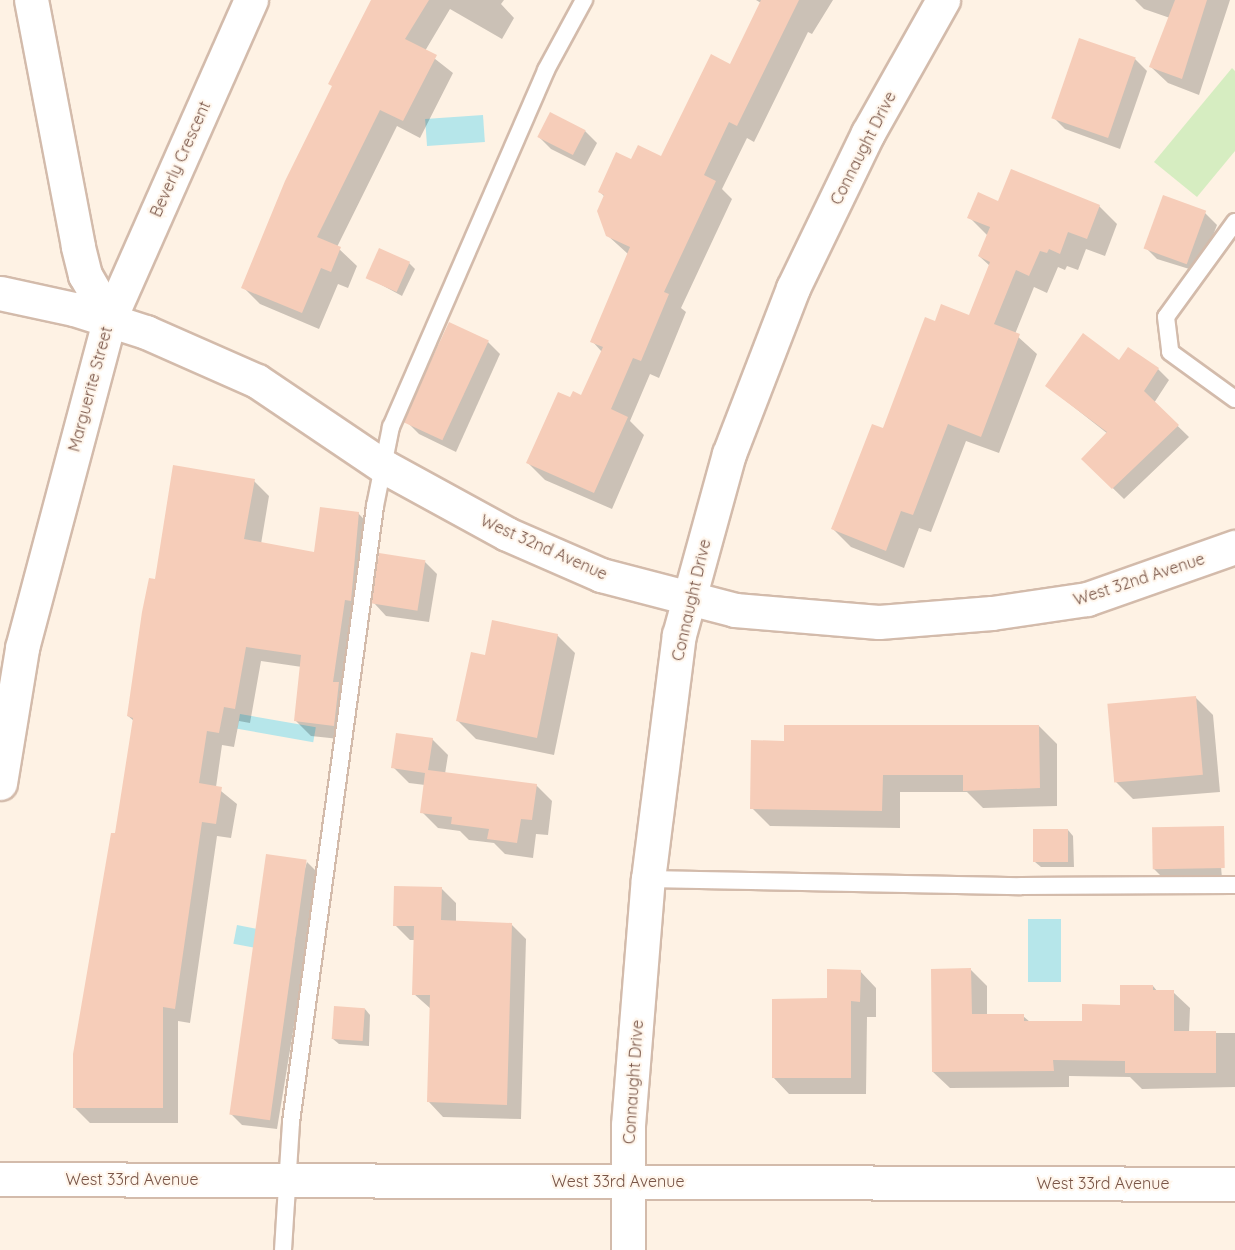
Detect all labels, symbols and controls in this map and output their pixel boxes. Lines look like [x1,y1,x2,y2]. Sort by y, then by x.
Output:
street label: Connaught Drive [826,88,900,208]
street label: Beverly Crescent [146,98,214,220]
street label: Marguerite Street [64,324,116,454]
street label: West 32nd Avenue [478,510,610,584]
street label: Connaught Drive [668,537,714,663]
street label: West 32nd Avenue [1071,549,1207,609]
street label: Connaught Drive [619,1019,647,1145]
street label: West 33rd Avenue [66,1169,198,1189]
street label: West 33rd Avenue [552,1171,684,1191]
street label: West 33rd Avenue [1037,1173,1169,1193]

